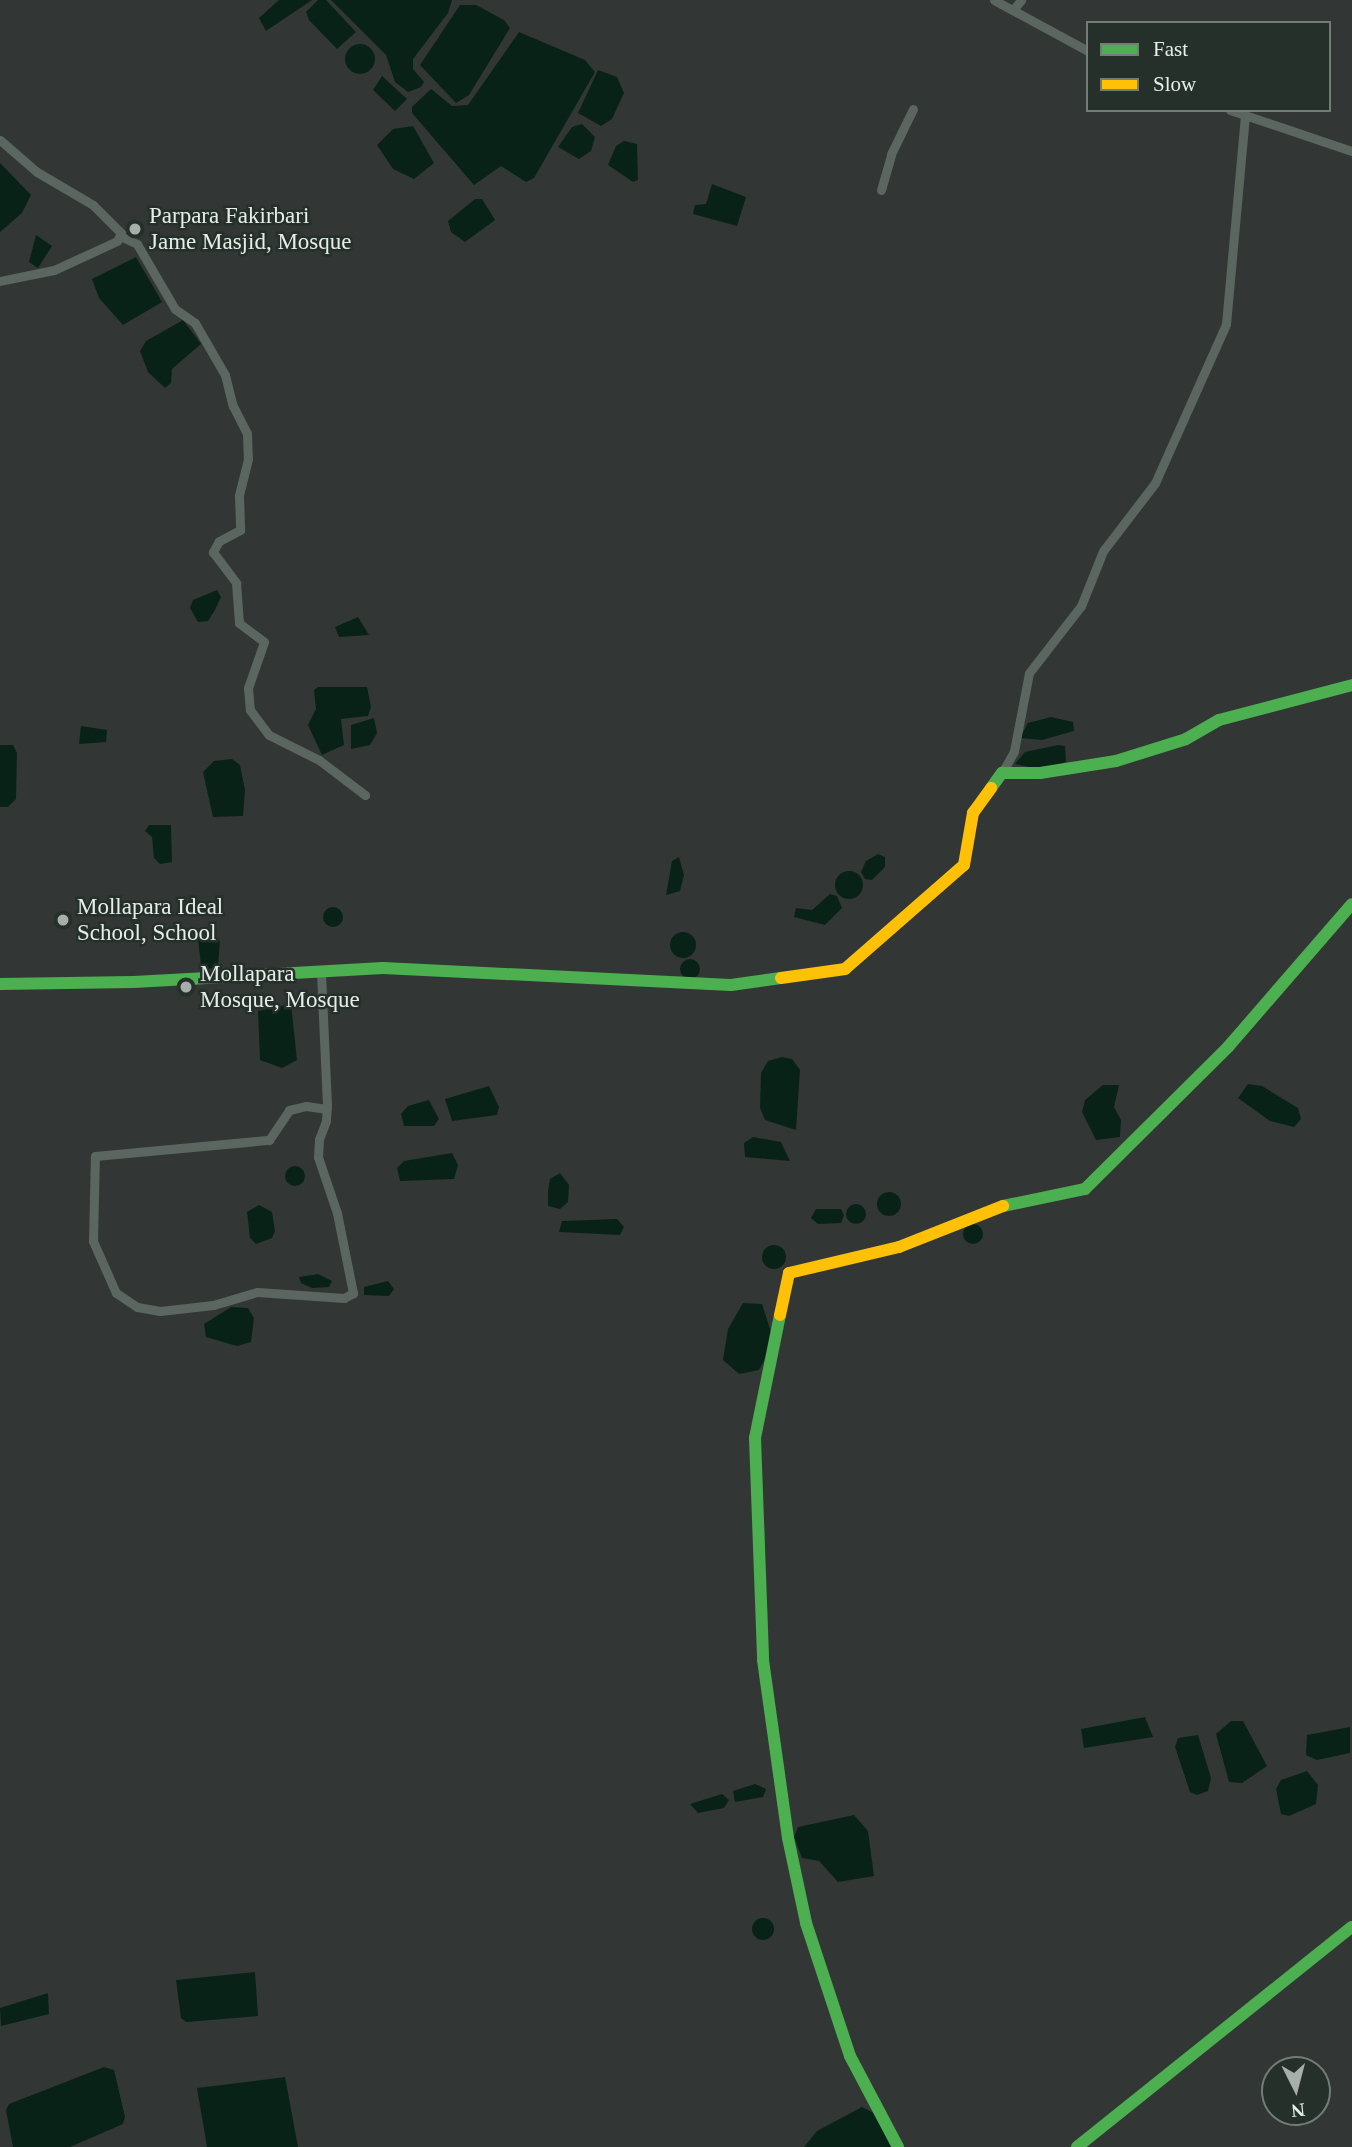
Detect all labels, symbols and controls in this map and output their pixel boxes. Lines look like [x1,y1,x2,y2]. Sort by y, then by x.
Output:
legend [1086,21,1331,112]
text: Fast [1153,37,1188,61]
text: Slow [1153,72,1196,96]
place label: Parpara Fakirbari Jame Masjid, Mosque [149,202,352,256]
marker: Parpara Fakirbari Jame Masjid, Mosque [127,221,143,237]
place label: Mollapara Ideal School, School [77,893,223,947]
marker: Mollapara Ideal School, School [55,912,71,928]
place label: Mollapara Mosque, Mosque [200,960,360,1014]
marker: Mollapara Mosque, Mosque [178,979,194,995]
north arrow [1261,2056,1331,2126]
text: N [1290,2099,1306,2122]

